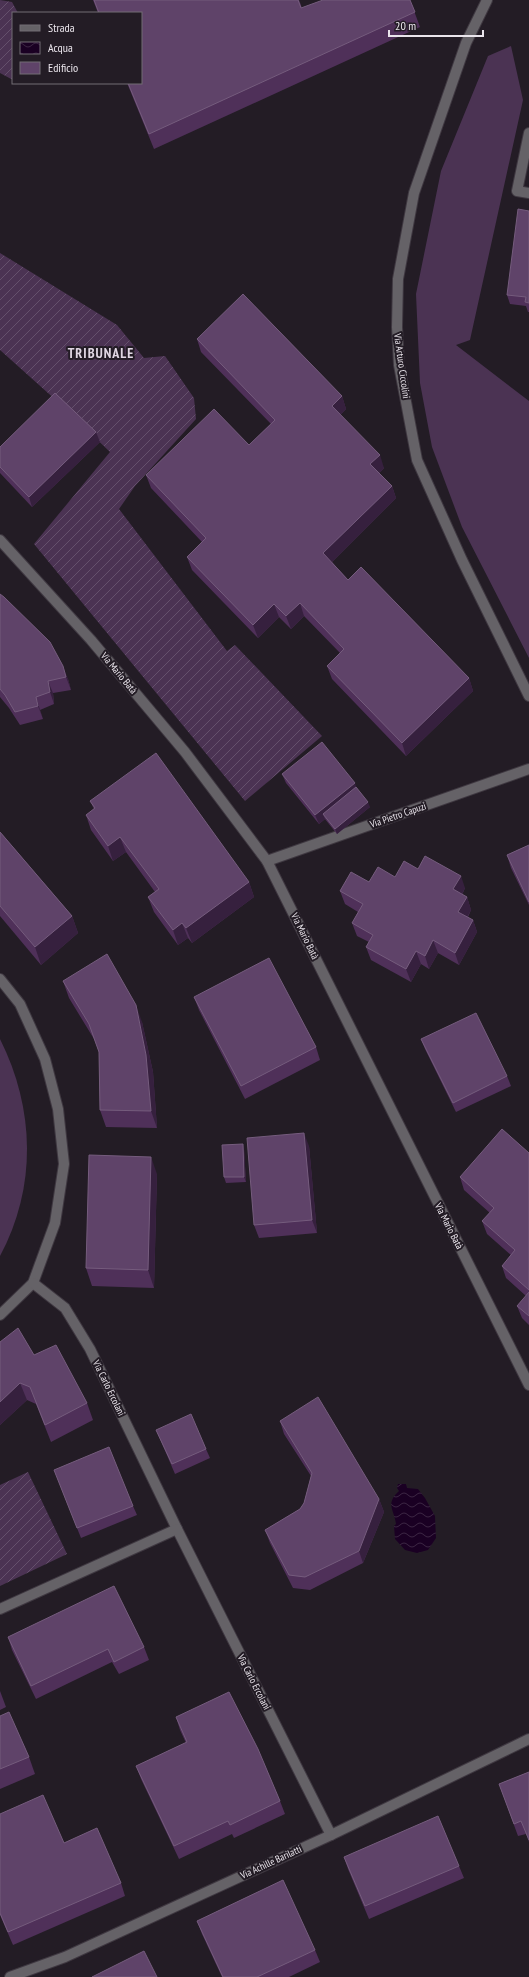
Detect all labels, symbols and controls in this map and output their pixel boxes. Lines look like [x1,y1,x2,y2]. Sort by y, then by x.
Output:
legend [12,12,142,84]
scale bar [389,12,483,38]
text: 20 m [395,18,416,33]
text: Strada [48,20,75,35]
text: Acqua [48,40,73,55]
text: Edificio [48,60,78,75]
street label: Via Arturo Ciccolini [391,332,413,399]
district label: TRIBUNALE [68,344,134,362]
street label: Via Mario Batà [97,649,140,696]
street label: Via Pietro Capuzi [367,799,428,831]
street label: Via Mario Batà [288,910,322,961]
street label: Via Mario Batà [431,1200,466,1251]
street label: Via Carlo Ercolani [89,1357,128,1418]
street label: Via Carlo Ercolani [234,1651,274,1712]
street label: Via Achille Barilatti [237,1842,304,1882]

